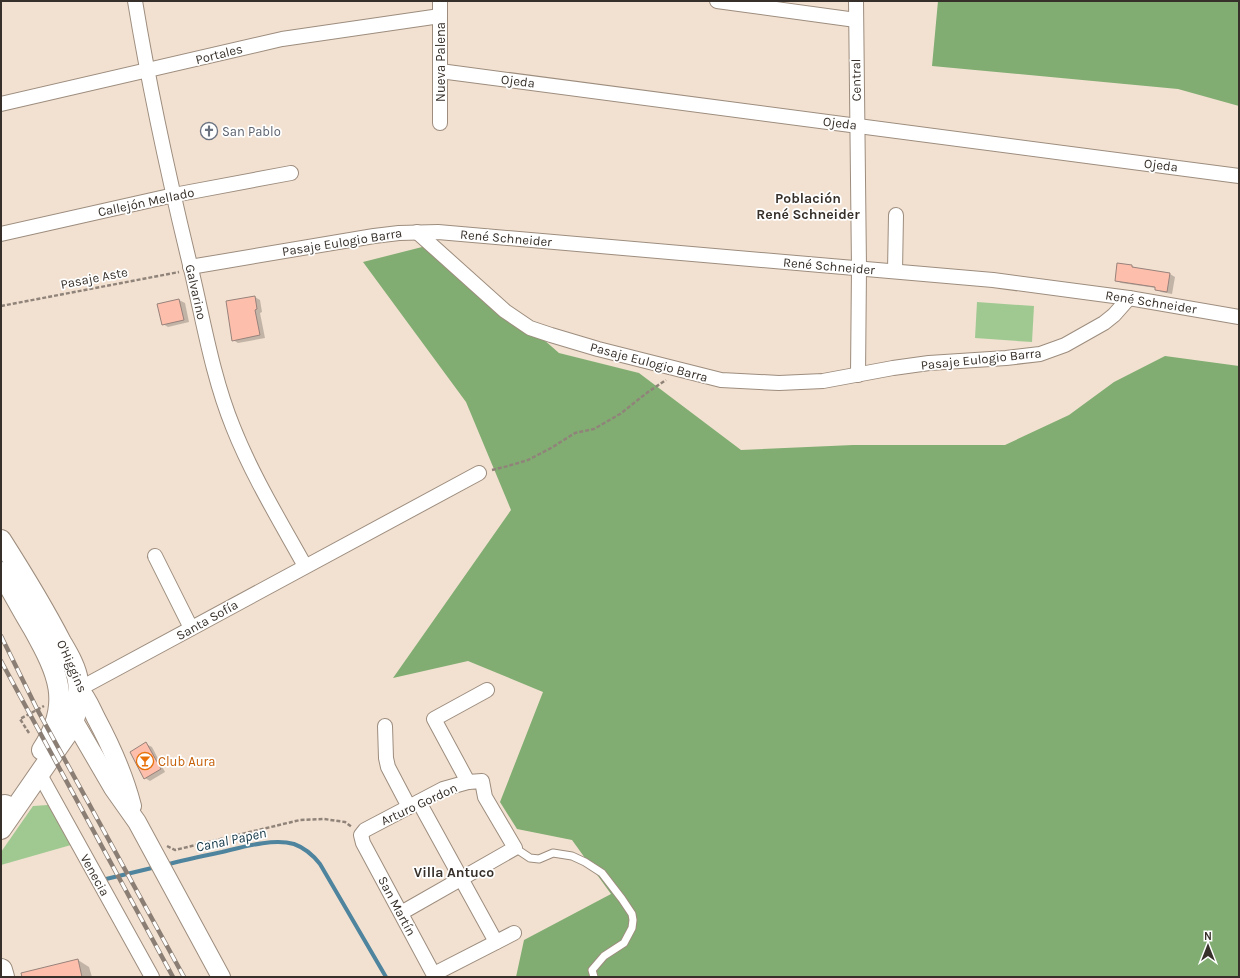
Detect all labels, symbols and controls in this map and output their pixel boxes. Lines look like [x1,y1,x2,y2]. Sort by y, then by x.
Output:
street label: Nueva Palena [433,22,448,102]
street label: Portales [194,41,244,67]
street label: Central [848,58,864,102]
street label: Ojeda [500,71,536,91]
street label: Ojeda [822,113,858,133]
church icon: San Pablo [199,121,219,141]
place label: San Pablo [222,124,281,139]
street label: Ojeda [1143,155,1179,175]
street label: Callejón Mellado [96,184,196,220]
district label: Población René Schneider [756,190,860,223]
street label: Pasaje Eulogio Barra [281,225,403,259]
street label: René Schneider [459,227,553,250]
street label: René Schneider [782,255,876,278]
street label: Galvarino [182,263,210,321]
street label: Pasaje Aste [59,264,129,292]
street label: René Schneider [1104,287,1198,317]
street label: Pasaje Eulogio Barra [588,339,710,385]
street label: Pasaje Eulogio Barra [920,345,1042,373]
street label: Santa Sofía [173,597,241,643]
street label: O'Higgins [54,637,90,695]
bar icon: Club Aura [135,751,155,771]
place label: Club Aura [158,754,215,769]
street label: Arturo Gordon [378,780,460,828]
water label: Canal Papen [194,824,268,856]
street label: Venecia [77,851,113,899]
district label: Villa Antuco [414,864,494,881]
street label: San Martín [375,874,419,938]
north arrow [1188,926,1228,966]
text: N [1204,930,1212,943]

